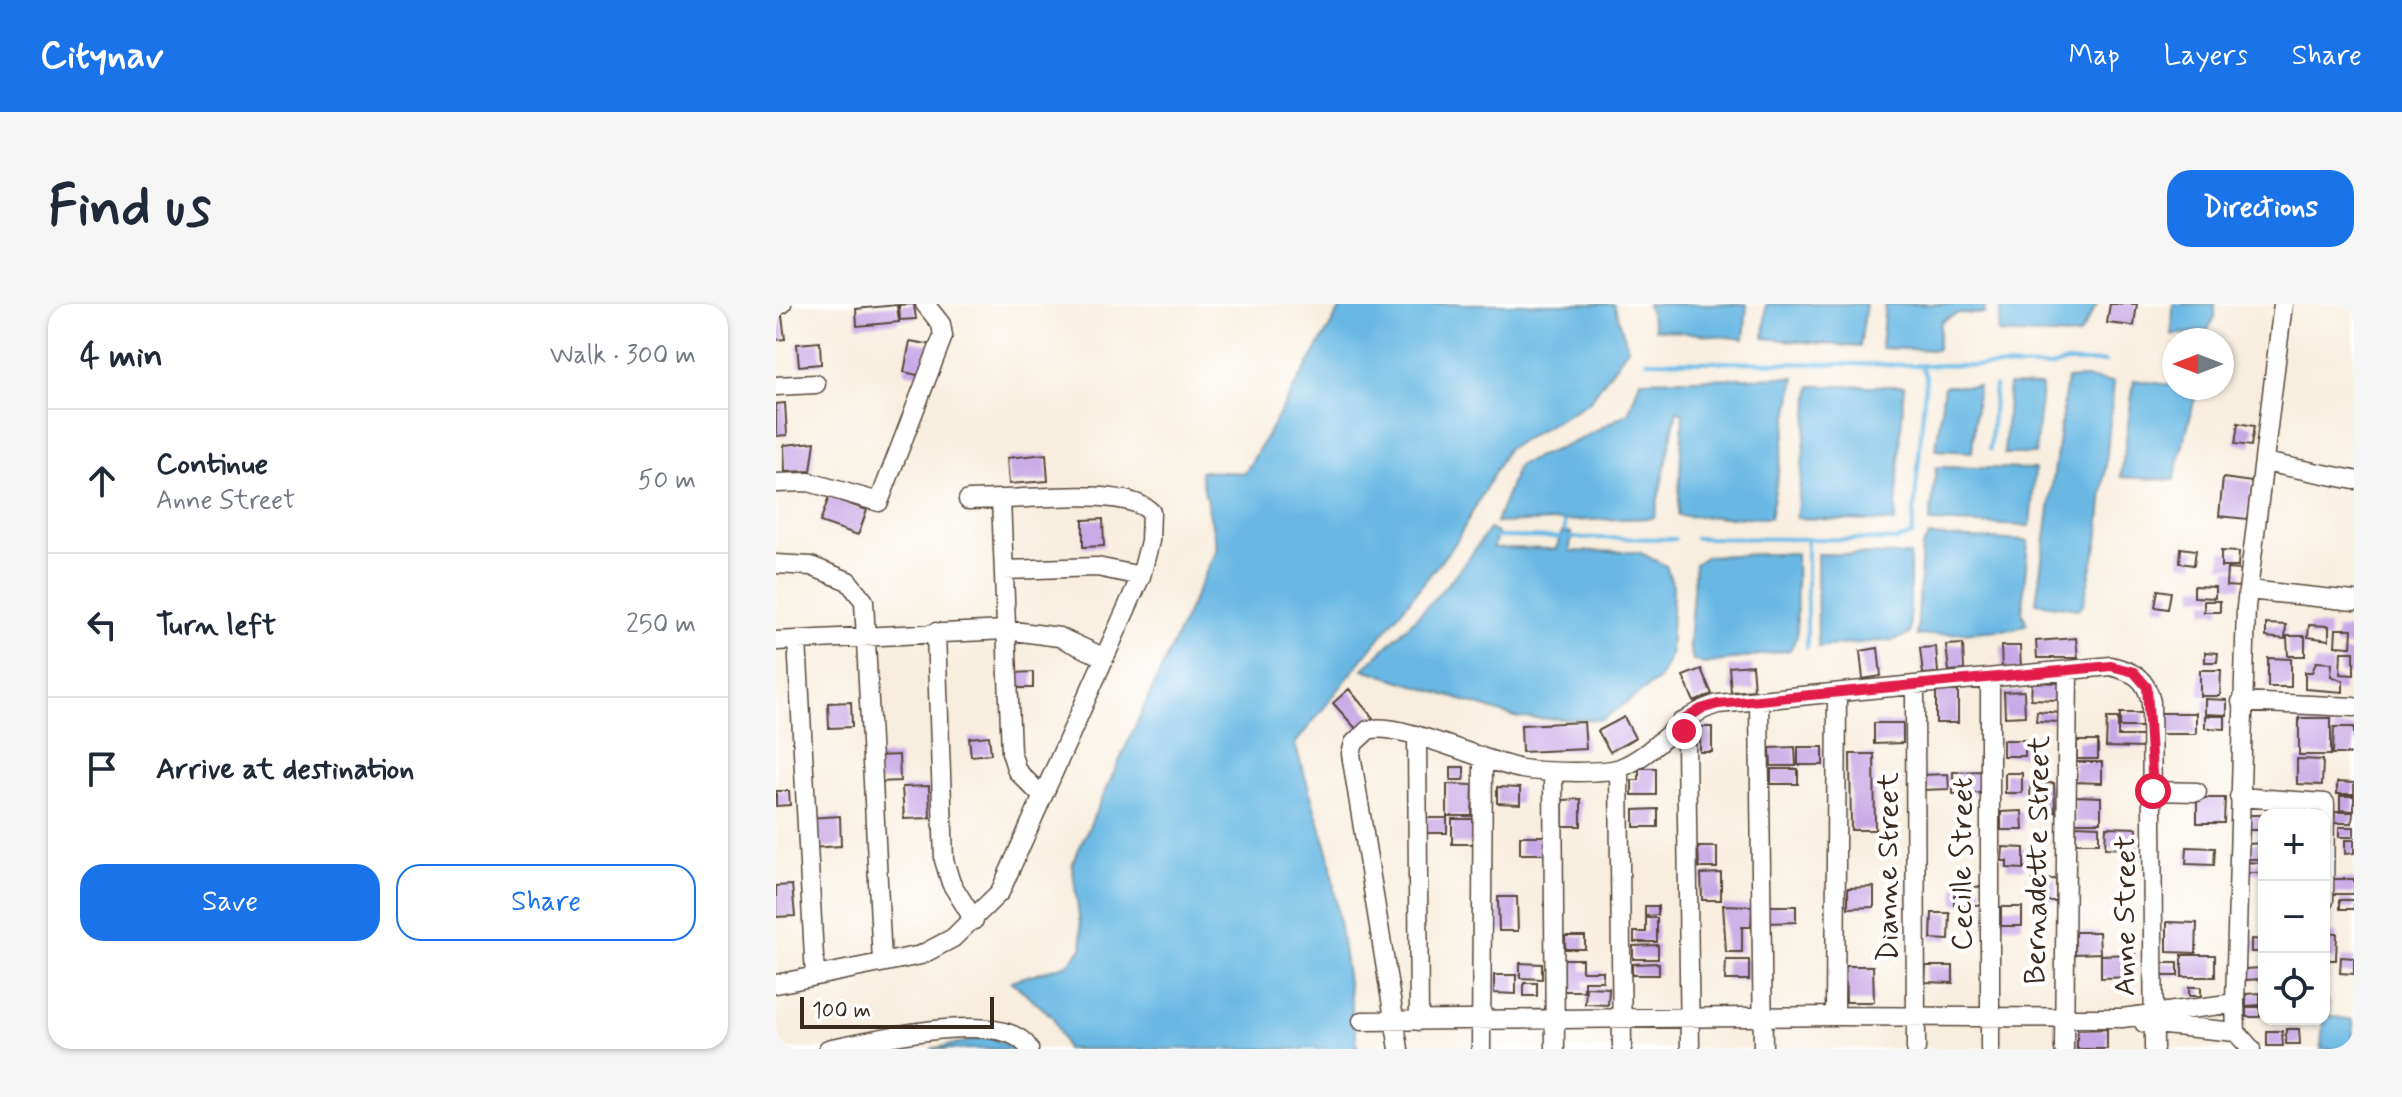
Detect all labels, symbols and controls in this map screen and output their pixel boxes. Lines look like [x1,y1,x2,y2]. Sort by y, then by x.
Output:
text: Citynav [40,32,164,81]
text: Map [2069,38,2120,75]
text: Layers [2164,38,2248,75]
text: Share [2292,38,2362,75]
button: Directions [2167,170,2354,247]
text: Find us [48,172,211,245]
north arrow [2162,328,2234,400]
text: 4 min [80,334,163,379]
text: Walk · 300 m [550,339,696,373]
text: Continue [156,445,268,484]
icon: ahead [80,459,124,503]
text: 50 m [638,464,696,498]
text: Anne Street [156,484,295,518]
icon: left [80,603,124,647]
text: Turn left [156,606,276,645]
text: 250 m [626,608,696,642]
route end [1666,713,1702,749]
street label: Bernadette Street [2016,735,2060,985]
icon: arrive [80,747,124,791]
text: Arrive at destination [156,750,414,789]
street label: Dianne Street [1869,772,1908,962]
route start [2135,773,2171,809]
street label: Cecille Street [1943,777,1982,951]
map controls [2258,809,2330,1025]
button: + [2258,809,2330,881]
street label: Anne Street [2106,836,2145,996]
button: Save [80,864,380,941]
button: Share [396,864,696,941]
button: − [2258,881,2330,953]
button: locate [2258,953,2330,1025]
scale bar [800,993,994,1029]
text: 100 m [812,997,871,1025]

